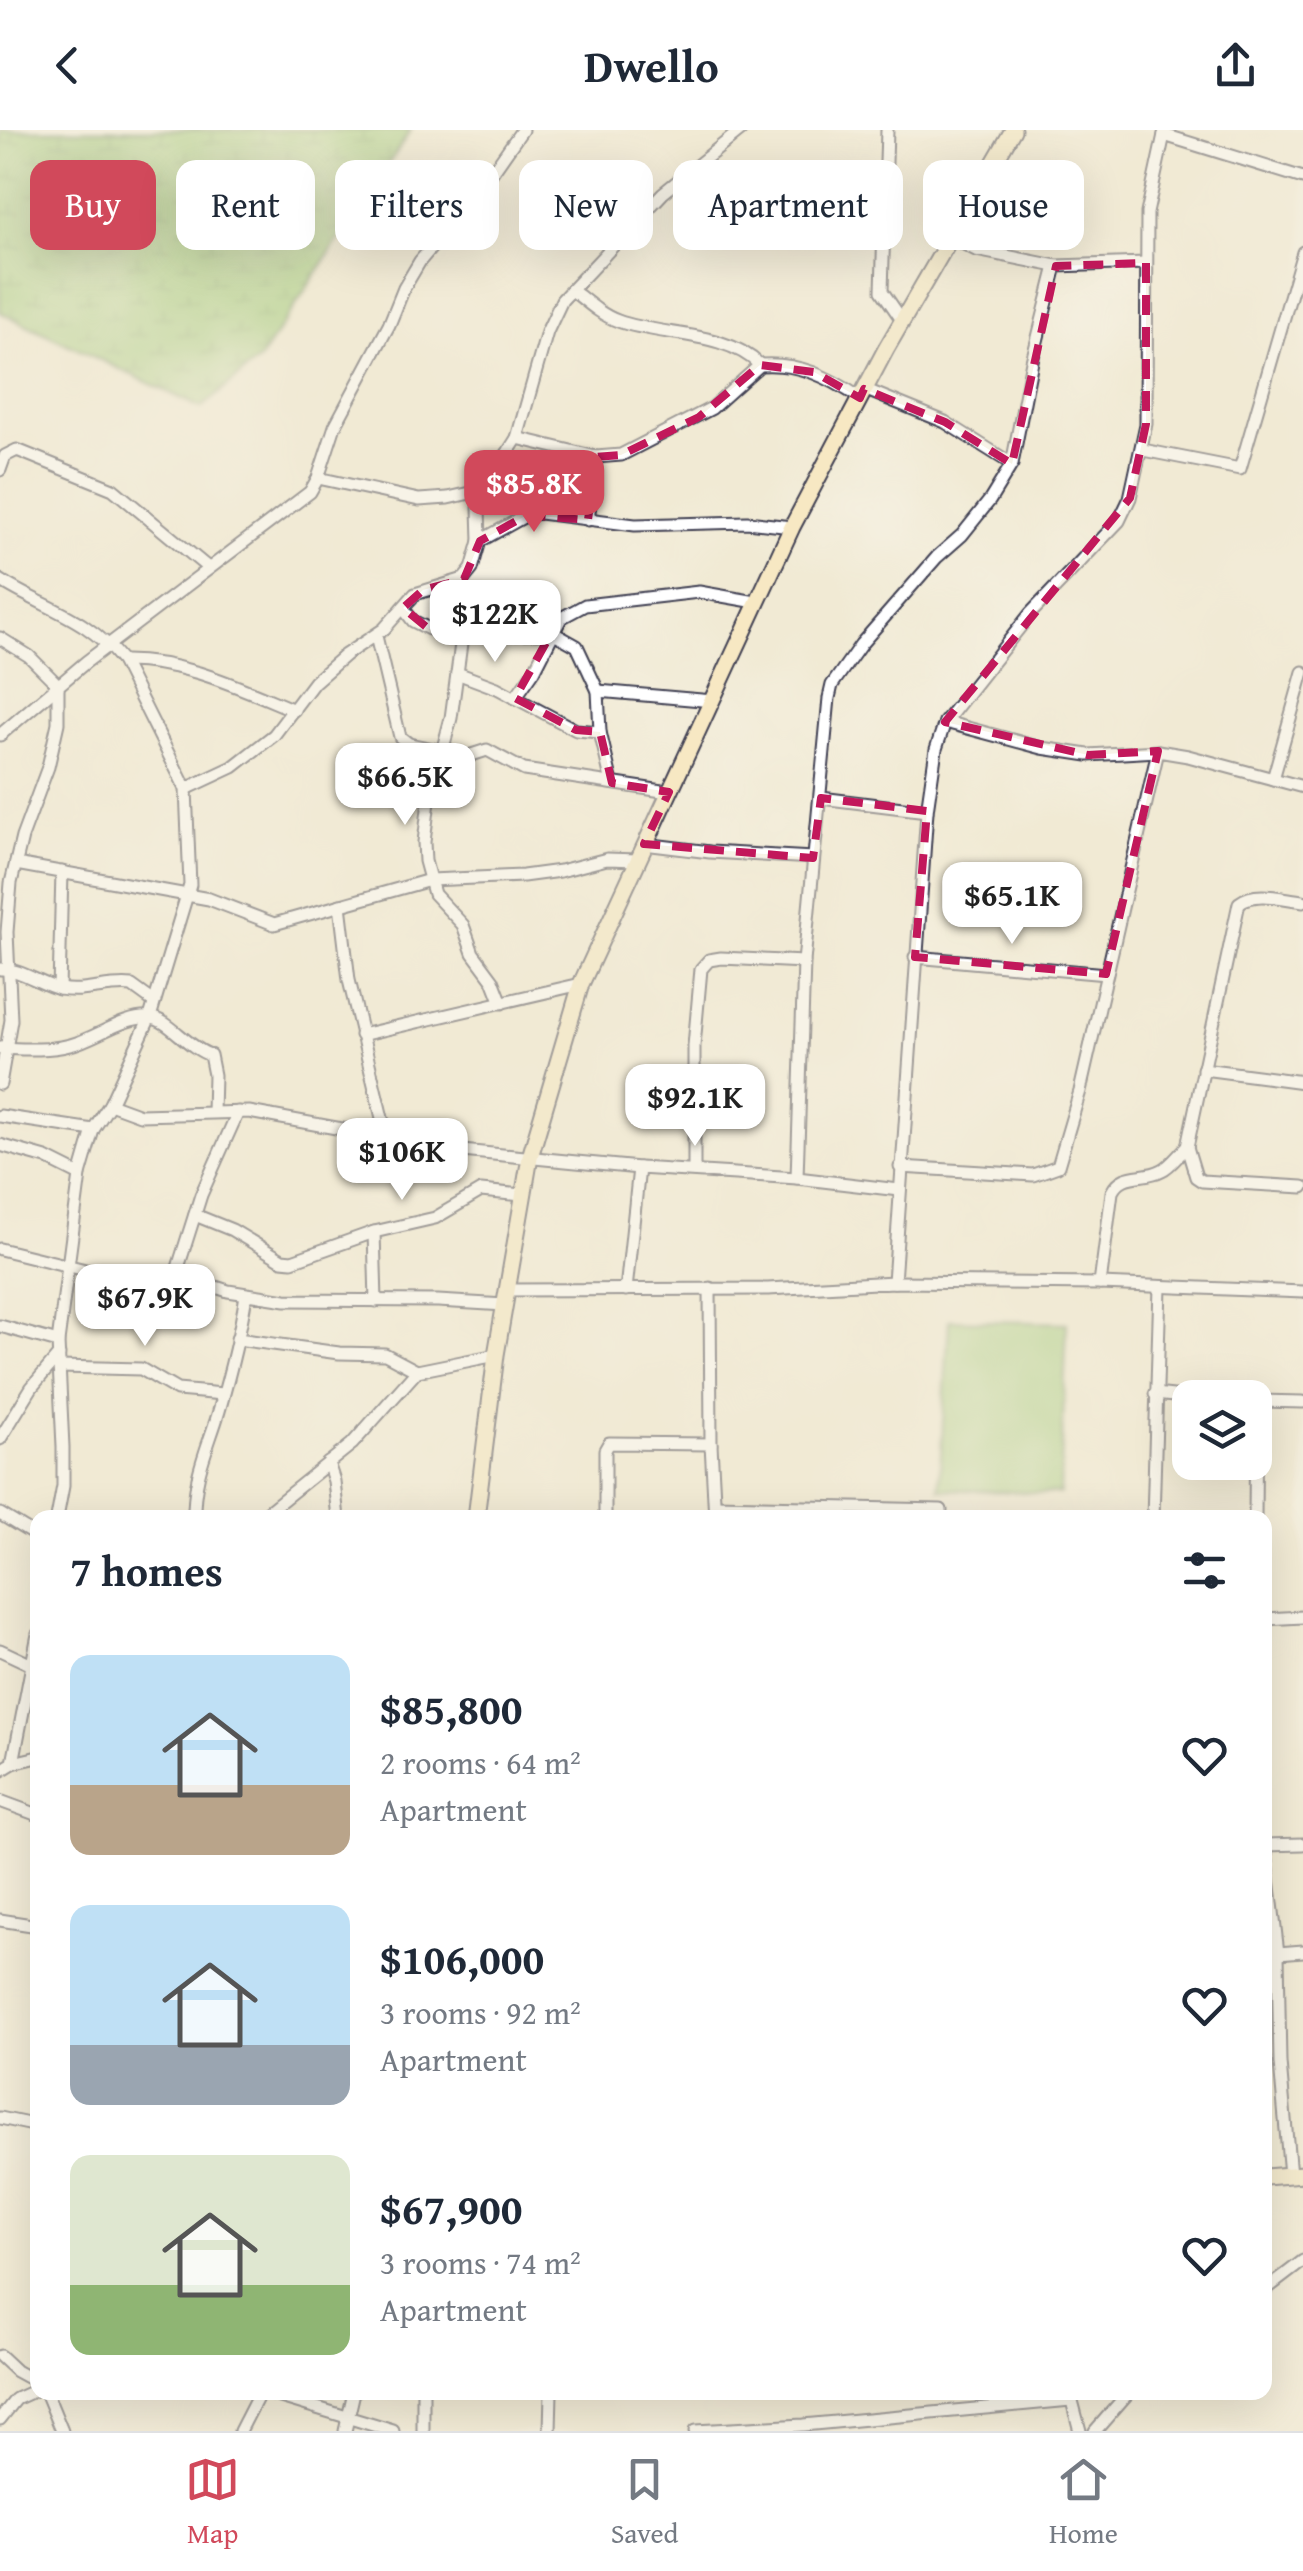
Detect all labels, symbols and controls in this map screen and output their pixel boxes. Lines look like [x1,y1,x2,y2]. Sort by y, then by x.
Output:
text: Dwello [584,33,719,98]
icon: back [40,38,95,93]
icon: share [1208,38,1263,93]
chip: Buy [30,160,156,250]
chip: Rent [176,160,315,250]
chip: Filters [335,160,499,250]
chip: New [519,160,653,250]
chip: Apartment [673,160,903,250]
chip: House [923,160,1084,250]
pin: $85.8K [453,450,615,535]
text: $85.8K [486,459,582,506]
pin: $122K [425,580,565,665]
text: $122K [452,589,538,636]
pin: $66.5K [324,743,486,828]
text: $66.5K [357,752,453,799]
pin: $65.1K [931,862,1093,947]
text: $65.1K [964,871,1060,918]
pin: $92.1K [614,1064,776,1149]
text: $92.1K [647,1073,743,1120]
pin: $106K [332,1118,472,1203]
text: $106K [359,1127,445,1174]
pin: $67.9K [64,1264,226,1349]
text: $67.9K [97,1273,193,1320]
map controls [1172,1380,1272,1480]
button: layers [1172,1380,1272,1480]
text: 7 homes [70,1540,223,1601]
icon: filters [1177,1543,1232,1598]
text: $85,800 [380,1678,522,1739]
icon: home [150,1695,270,1815]
icon: heart [1177,1728,1232,1783]
text: 2 rooms · 64 m² [380,1739,581,1786]
text: Apartment [380,1786,527,1833]
text: $106,000 [380,1928,544,1989]
icon: home [150,1945,270,2065]
icon: heart [1177,1978,1232,2033]
text: 3 rooms · 92 m² [380,1989,581,2036]
text: Apartment [380,2036,527,2083]
text: $67,900 [380,2178,522,2239]
icon: home [150,2195,270,2315]
icon: heart [1177,2228,1232,2283]
text: 3 rooms · 74 m² [380,2239,581,2286]
text: Apartment [380,2286,527,2333]
tab: Map [185,2452,240,2553]
tab: Saved [611,2452,678,2553]
tab: Home [1049,2452,1118,2553]

